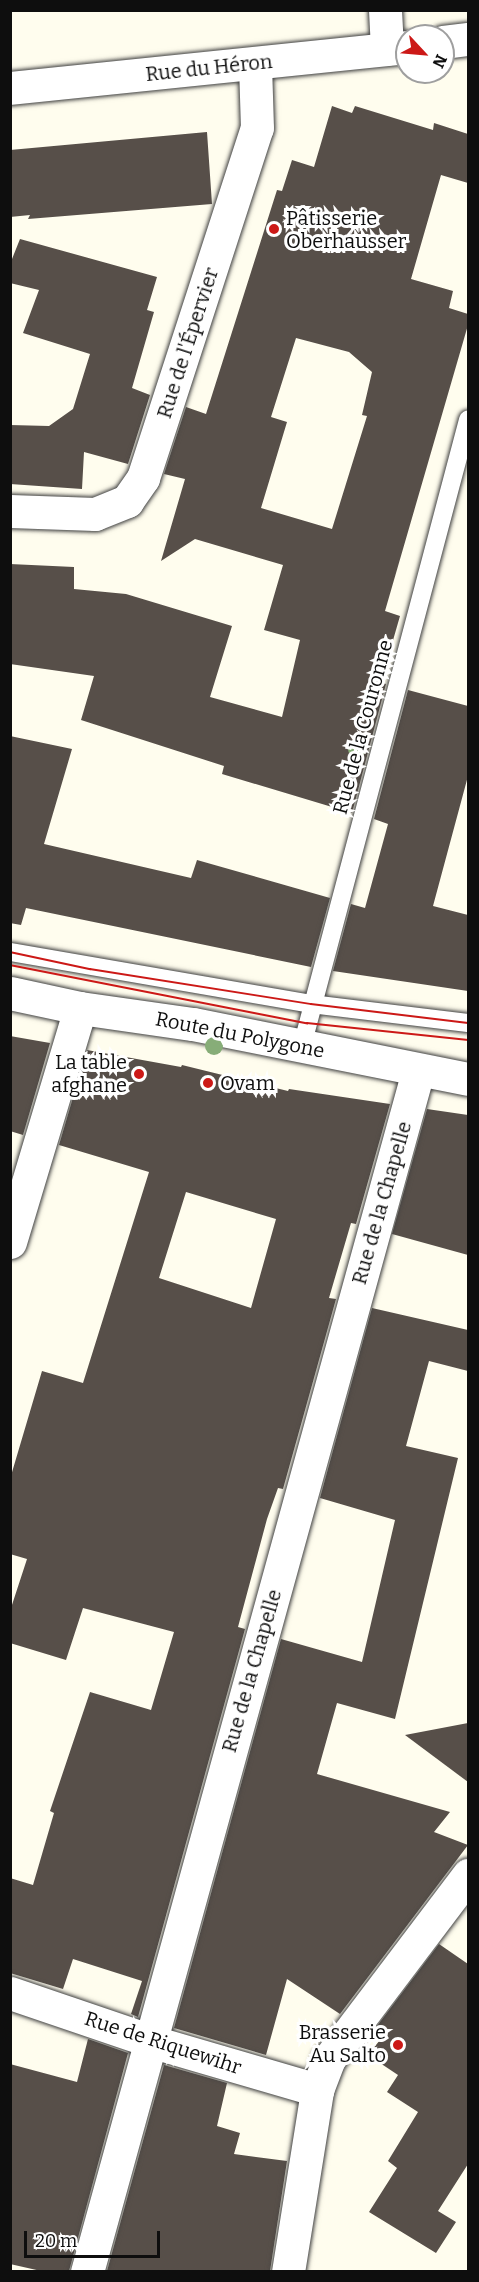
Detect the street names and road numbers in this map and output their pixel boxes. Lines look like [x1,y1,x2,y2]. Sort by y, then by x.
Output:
street label: Rue du Héron [144,49,274,87]
street label: Rue de l'Épervier [152,265,224,421]
street label: Rue de la Couronne [328,637,398,817]
street label: Route du Polygone [154,1007,326,1063]
street label: Rue de la Chapelle [347,1119,417,1287]
street label: Rue de la Chapelle [217,1587,287,1755]
street label: Rue de Riquewihr [82,2006,244,2080]

